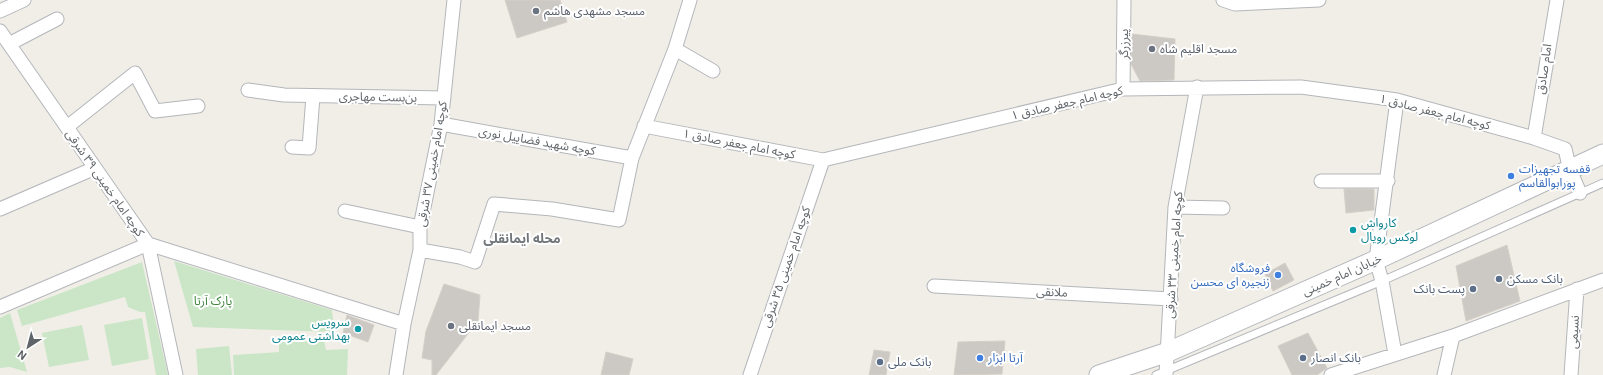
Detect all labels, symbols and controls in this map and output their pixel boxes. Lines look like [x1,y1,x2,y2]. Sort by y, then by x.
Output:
place label: مسجد مشهدی هاشم [544,4,645,20]
marker: مسجد مشهدی هاشم [531,6,541,16]
street label: پیرزرگر [1117,29,1132,60]
place label: مسجد اقلیم شاه [1160,42,1237,58]
street label: امام صادق [1534,43,1556,95]
marker: مسجد اقلیم شاه [1147,44,1157,54]
street label: کوچه امام جعفر صادق ۱ [1010,83,1126,125]
street label: بن‌بست مهاجری [339,89,417,105]
street label: کوچه امام جعفر صادق ۱ [1377,91,1493,135]
street label: کوچه امام خمینی ۳۷ شرقی [414,99,452,228]
street label: کوچه شهید فضاییل نوری [477,124,597,159]
street label: کوچه امام جعفر صادق ۱ [681,126,797,164]
street label: کوچه امام خمینی ۳۹ شرقی [61,127,148,241]
place label: قفسه تجهیزات پورابوالقاسم [1519,162,1590,192]
marker: قفسه تجهیزات پورابوالقاسم [1506,171,1516,181]
street label: کوچه امام خمینی ۳۳ شرقی [1163,190,1187,319]
street label: کوچه امام خمینی ۳۵ شرقی [759,204,816,330]
place label: کارواش لوکس رویال [1361,216,1418,244]
marker: کارواش لوکس رویال [1348,225,1358,235]
district label: محله ایمانقلی [483,231,561,246]
street label: خیابان امام خمینی [1300,251,1385,301]
place label: فروشگاه زنجیره ای محسن [1191,261,1270,289]
marker: فروشگاه زنجیره ای محسن [1273,270,1283,280]
place label: بانک مسکن [1507,272,1563,286]
marker: بانک مسکن [1494,274,1504,284]
place label: پست بانک [1413,282,1465,297]
street label: ملانقی [1036,284,1068,300]
marker: پست بانک [1468,284,1478,294]
park label: پارک آرتا [194,294,232,309]
place label: سرویس بهداشتی عمومی [272,315,350,343]
street label: نسیمی [1566,315,1582,349]
place label: مسجد ایمانقلی [459,319,531,333]
marker: مسجد ایمانقلی [446,321,456,331]
marker: سرویس بهداشتی عمومی [353,324,363,334]
north arrow [8,327,48,367]
text: N [15,347,29,362]
place label: آرتا ابزار [987,351,1023,365]
place label: بانک انصار [1310,351,1361,365]
marker: آرتا ابزار [975,353,985,363]
marker: بانک انصار [1298,353,1308,363]
place label: بانک ملی [888,355,931,369]
marker: بانک ملی [875,357,885,367]

